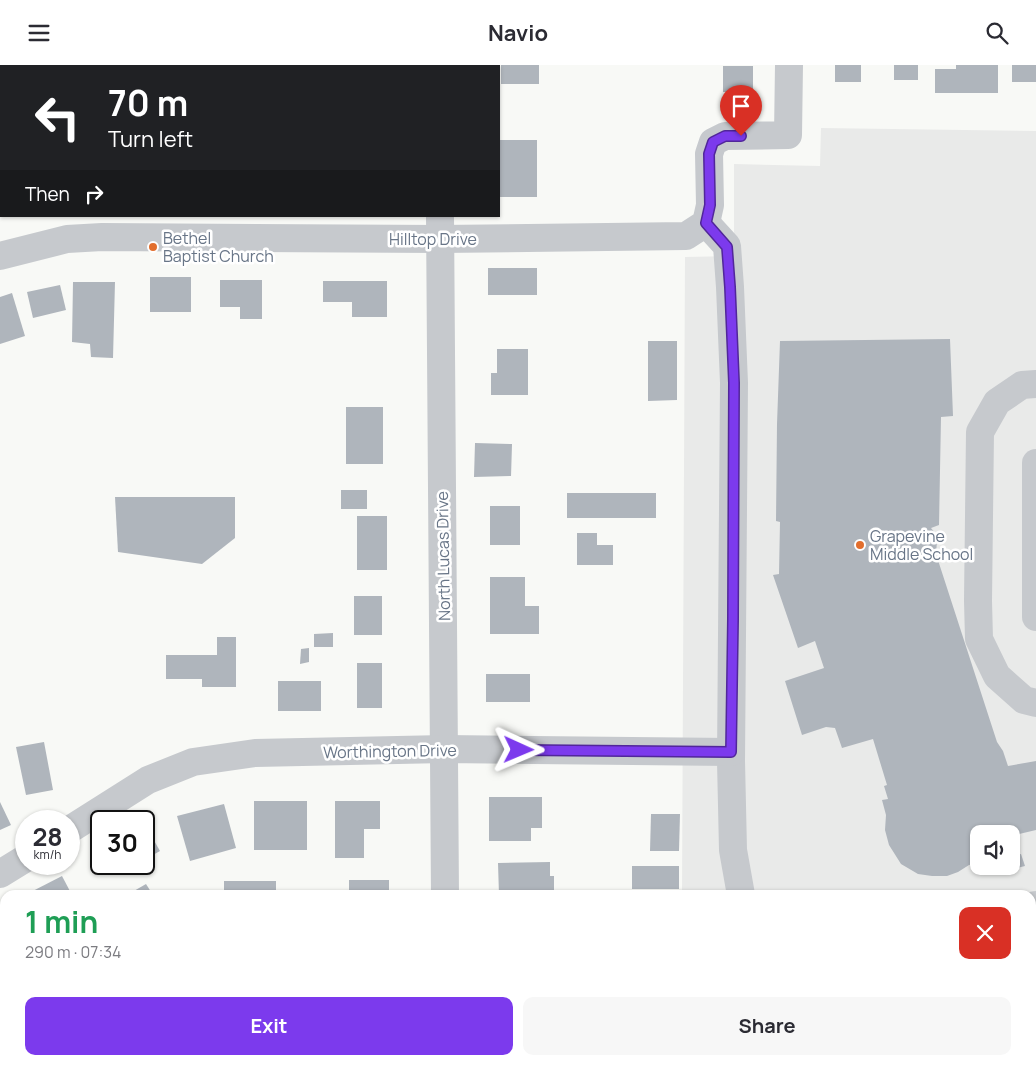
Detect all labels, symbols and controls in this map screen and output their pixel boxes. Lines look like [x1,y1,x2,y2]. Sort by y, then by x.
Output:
text: Navio [488,18,548,48]
icon: menu [25,19,53,47]
icon: search [983,19,1011,47]
text: 70 m [108,79,188,127]
icon: left [25,85,90,150]
pin [720,85,762,136]
icon: arrive [727,92,755,120]
text: Turn left [108,124,193,154]
icon: right [80,180,108,208]
text: Then [25,181,70,207]
place label: Bethel Baptist Church [163,227,274,267]
street label: Hilltop Drive [389,228,477,250]
marker: Bethel Baptist Church [147,241,159,253]
street label: North Lucas Drive [431,491,455,621]
place label: Grapevine Middle School [870,525,973,565]
marker: Grapevine Middle School [854,539,866,551]
position arrow [492,723,544,775]
street label: Worthington Drive [323,739,457,763]
speed limit sign: 30 [90,810,155,875]
text: 28 [32,819,63,854]
map controls [970,825,1020,875]
button: sound [970,825,1020,875]
text: km/h [34,846,61,863]
text: 1 min [25,901,98,942]
button: close [959,907,1011,959]
text: 290 m · 07:34 [25,941,121,963]
button: Exit [25,997,513,1055]
button: Share [523,997,1011,1055]

